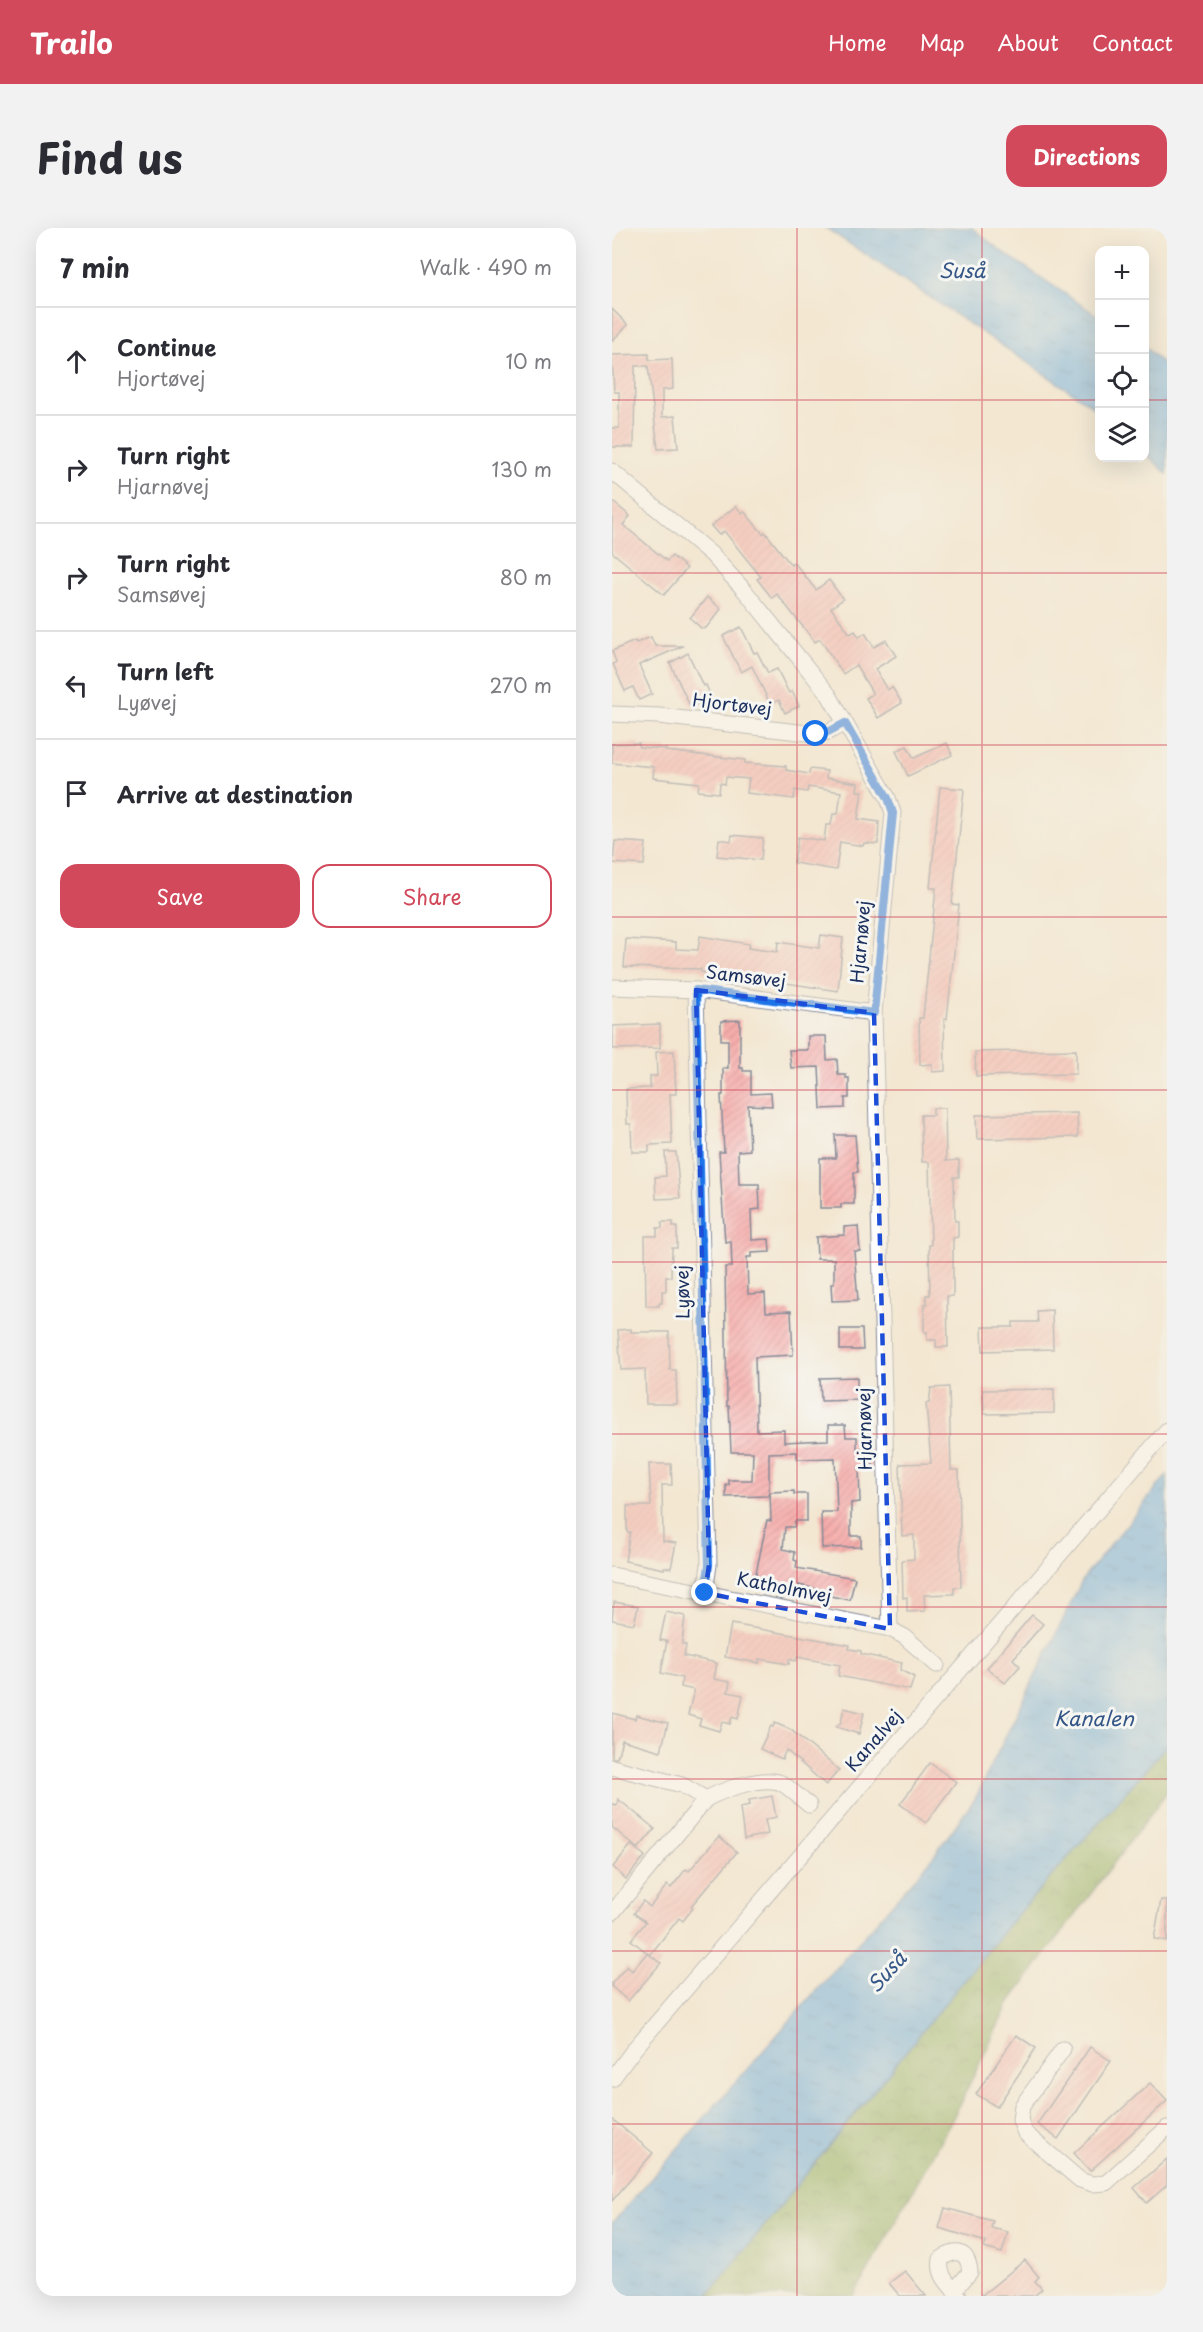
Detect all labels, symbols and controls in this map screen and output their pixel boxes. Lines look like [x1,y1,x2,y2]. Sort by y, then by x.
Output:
text: Trailo [30,21,113,64]
text: Home [828,26,887,58]
text: Map [920,26,965,58]
text: About [998,26,1059,58]
text: Contact [1092,26,1173,58]
text: Find us [36,125,183,188]
button: Directions [1006,125,1167,187]
map controls [1095,246,1149,462]
button: + [1095,246,1149,300]
text: 7 min [60,248,130,287]
text: Walk · 490 m [419,252,552,282]
water label: Suså [939,255,986,285]
button: − [1095,300,1149,354]
text: Continue [117,330,216,363]
icon: ahead [60,345,93,378]
text: 10 m [505,346,552,376]
button: locate [1095,354,1149,408]
text: Hjortøvej [117,363,205,393]
button: layers [1095,408,1149,462]
text: Turn right [117,438,230,471]
icon: right [60,453,93,486]
text: 130 m [492,454,552,484]
text: Hjarnøvej [117,471,209,501]
text: Turn right [117,546,230,579]
icon: right [60,561,93,594]
text: 80 m [500,562,552,592]
text: Samsøvej [117,579,206,609]
text: Turn left [117,654,214,687]
icon: left [60,669,93,702]
text: 270 m [489,670,552,700]
street label: Hjortøvej [691,685,773,722]
text: Lyøvej [117,687,177,717]
route start [802,720,828,746]
icon: arrive [60,777,93,810]
text: Arrive at destination [117,777,353,810]
button: Save [60,864,300,928]
button: Share [312,864,552,928]
street label: Hjarnøvej [842,899,877,984]
street label: Samsøvej [705,957,788,994]
street label: Lyøvej [668,1265,695,1319]
street label: Hjarnøvej [849,1387,878,1471]
street label: Katholmvej [735,1564,834,1609]
route end [691,1579,717,1605]
street label: Kanalvej [838,1703,908,1777]
water label: Kanalen [1054,1703,1135,1733]
water label: Suså [860,1944,913,1999]

